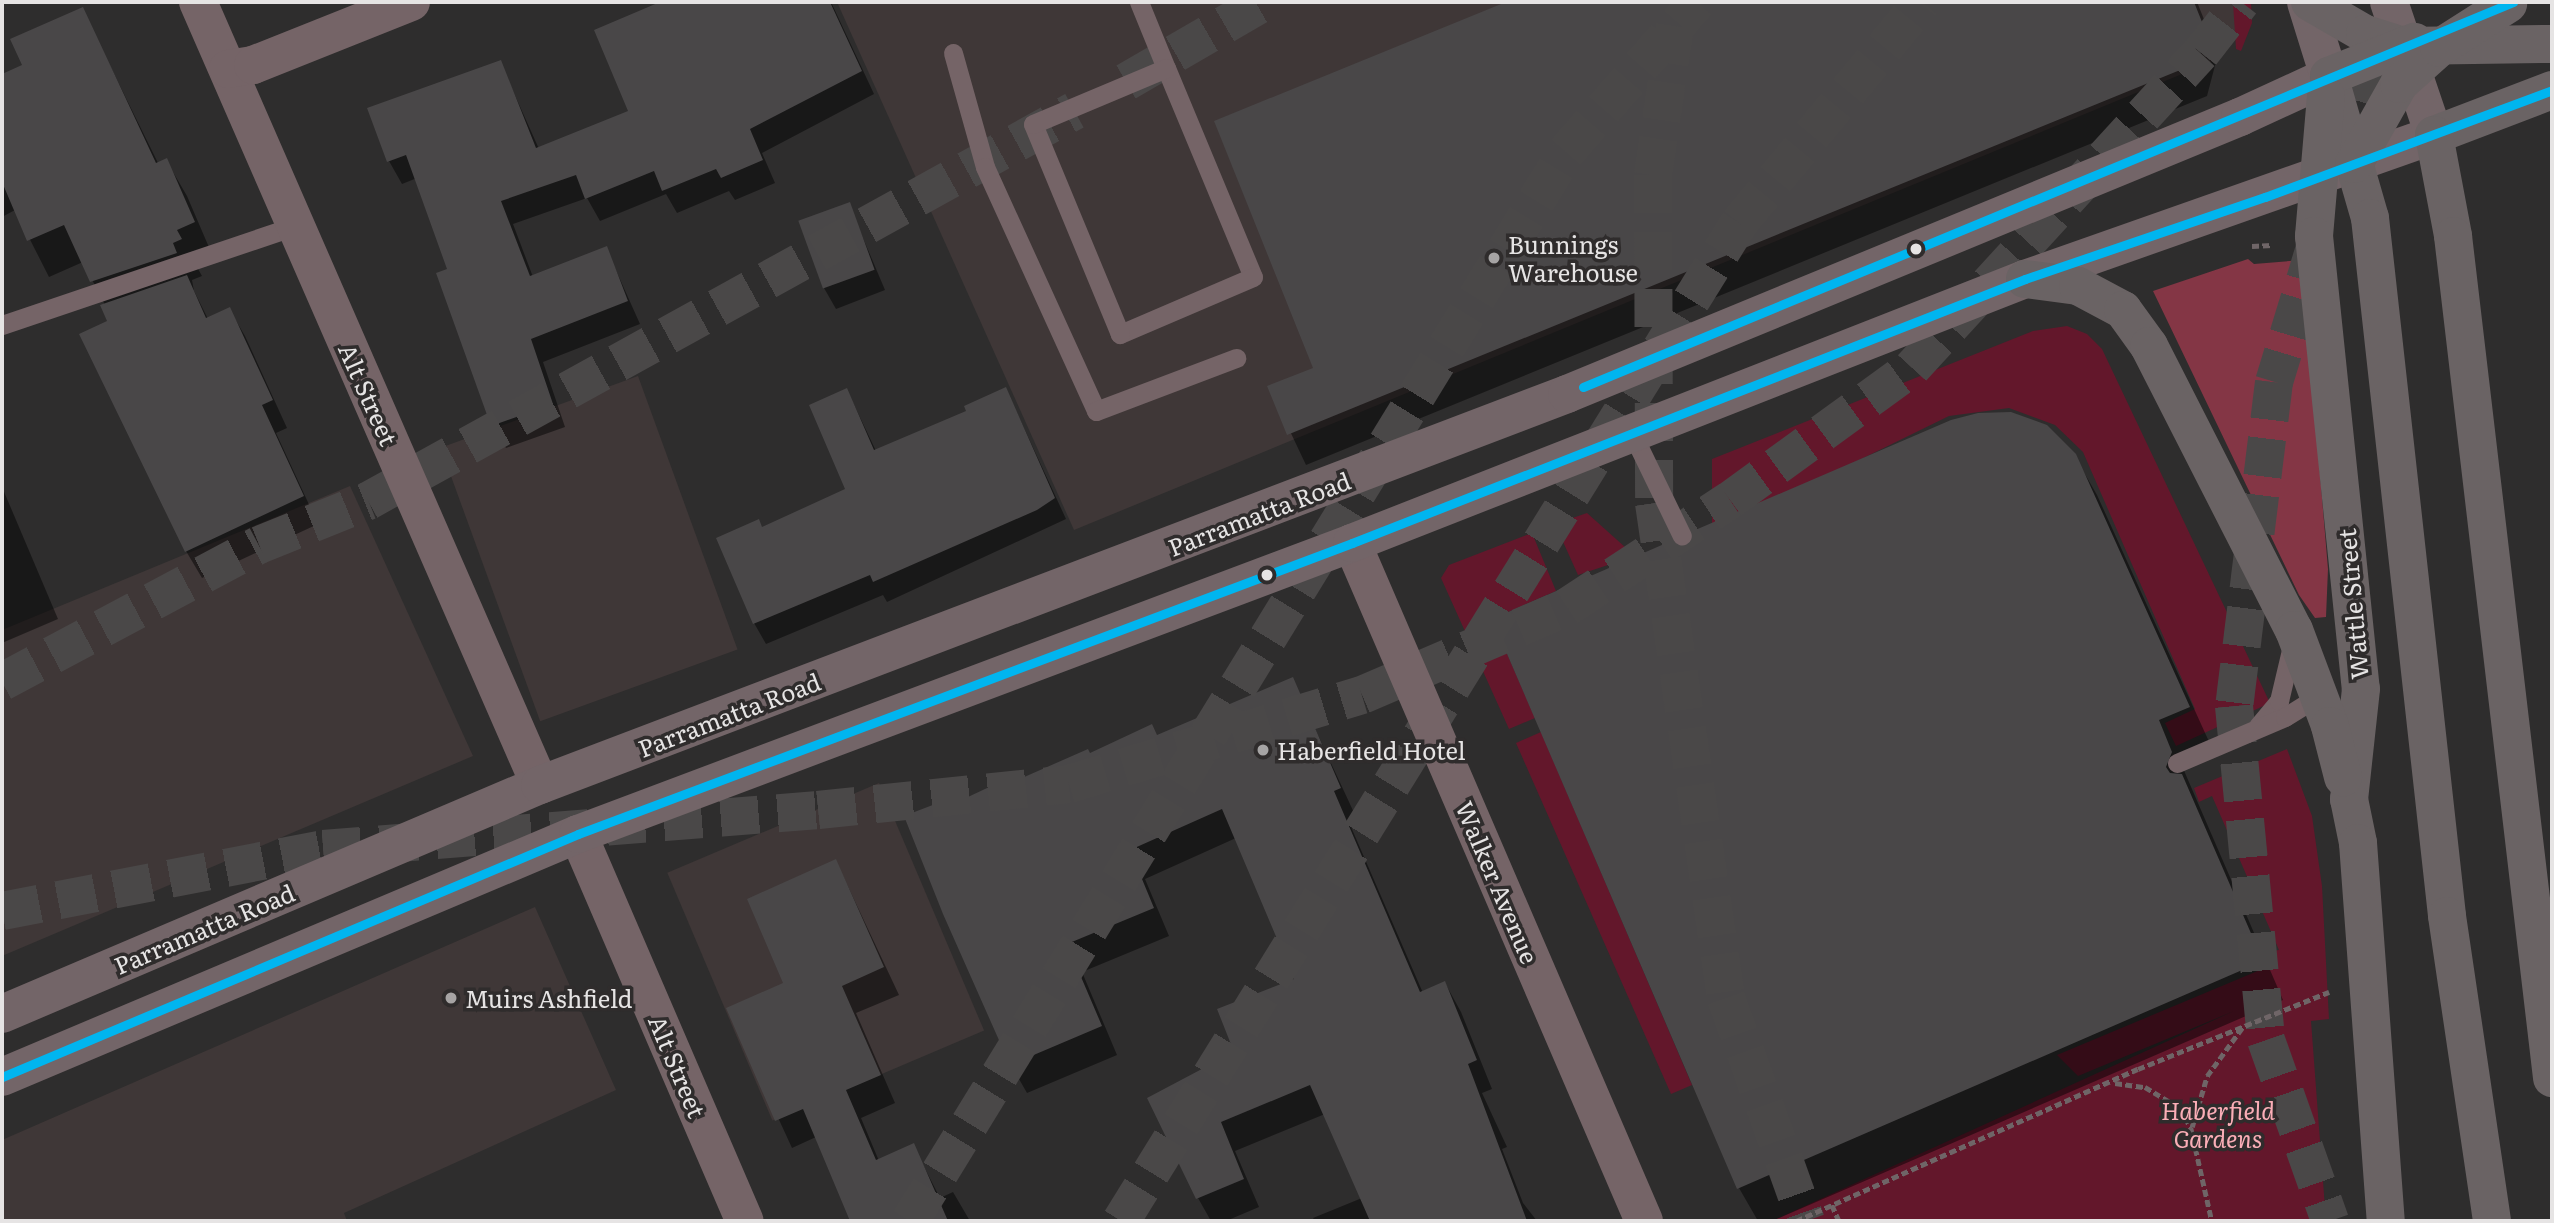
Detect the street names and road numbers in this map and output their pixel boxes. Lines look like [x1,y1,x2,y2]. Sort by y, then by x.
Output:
street label: Alt Street [334,339,404,449]
street label: Parramatta Road [1164,465,1354,561]
street label: Wattle Street [2331,527,2373,681]
street label: Parramatta Road [634,666,824,762]
street label: Walker Avenue [1451,796,1545,968]
street label: Parramatta Road [109,877,299,979]
street label: Alt Street [644,1010,712,1122]

